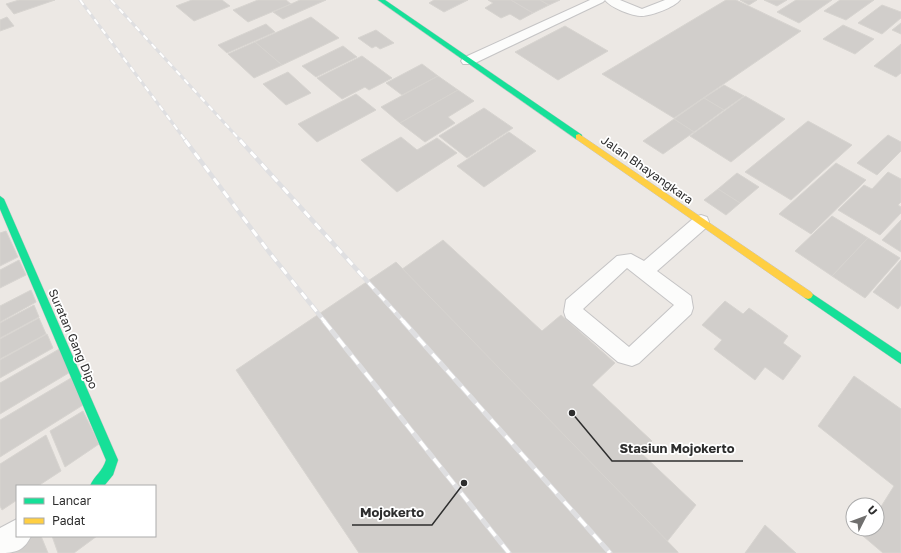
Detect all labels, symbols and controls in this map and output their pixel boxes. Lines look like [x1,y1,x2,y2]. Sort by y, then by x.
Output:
street label: Jalan Bhayangkara [598,132,696,207]
street label: Suratan Gang Dipo [46,286,101,391]
callout: Stasiun Mojokerto [612,436,743,461]
text: Stasiun Mojokerto [619,440,735,456]
legend [16,485,156,537]
text: Lancar [52,493,91,508]
north arrow [845,497,885,537]
callout: Mojokerto [352,500,432,525]
text: U [865,503,880,517]
text: Mojokerto [360,504,424,520]
text: Padat [52,513,86,528]

